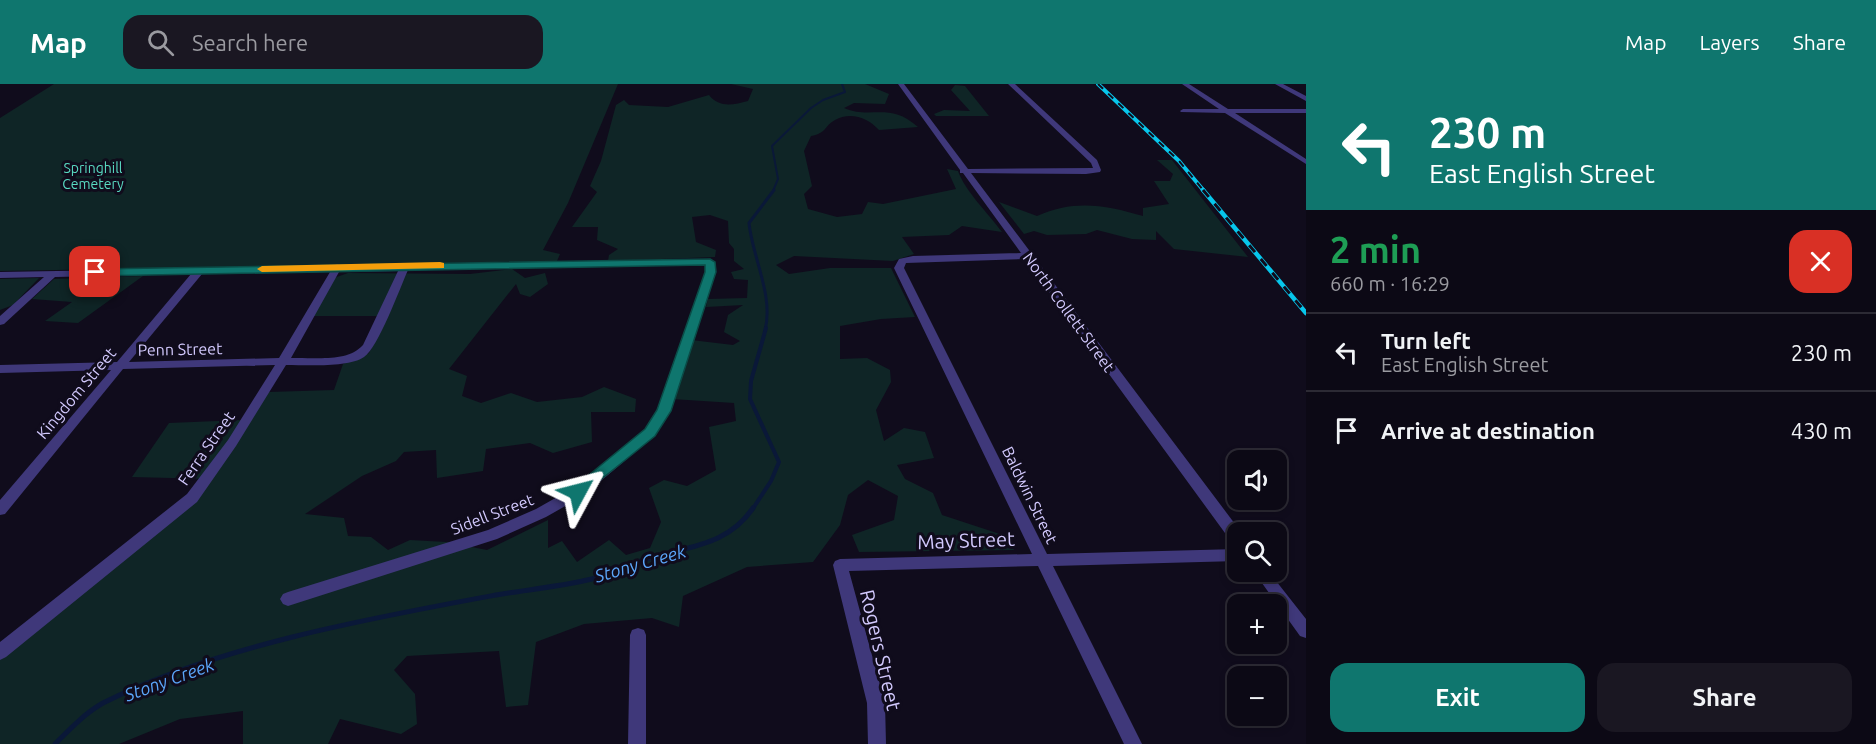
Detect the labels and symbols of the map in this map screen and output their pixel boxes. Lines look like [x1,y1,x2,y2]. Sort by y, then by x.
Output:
park label: Springhill Cemetery [62,160,124,192]
pin [69,246,120,297]
street label: North Collett Street [1020,249,1119,376]
street label: Penn Street [137,339,223,359]
street label: Kingdom Street [33,343,120,442]
street label: Ferra Street [174,407,238,488]
street label: Baldwin Street [999,444,1062,547]
position arrow [546,460,610,524]
street label: Sidell Street [448,490,537,538]
street label: May Street [917,527,1015,553]
water label: Stony Creek [591,540,689,586]
street label: Rogers Street [856,587,906,713]
water label: Stony Creek [121,653,217,705]

